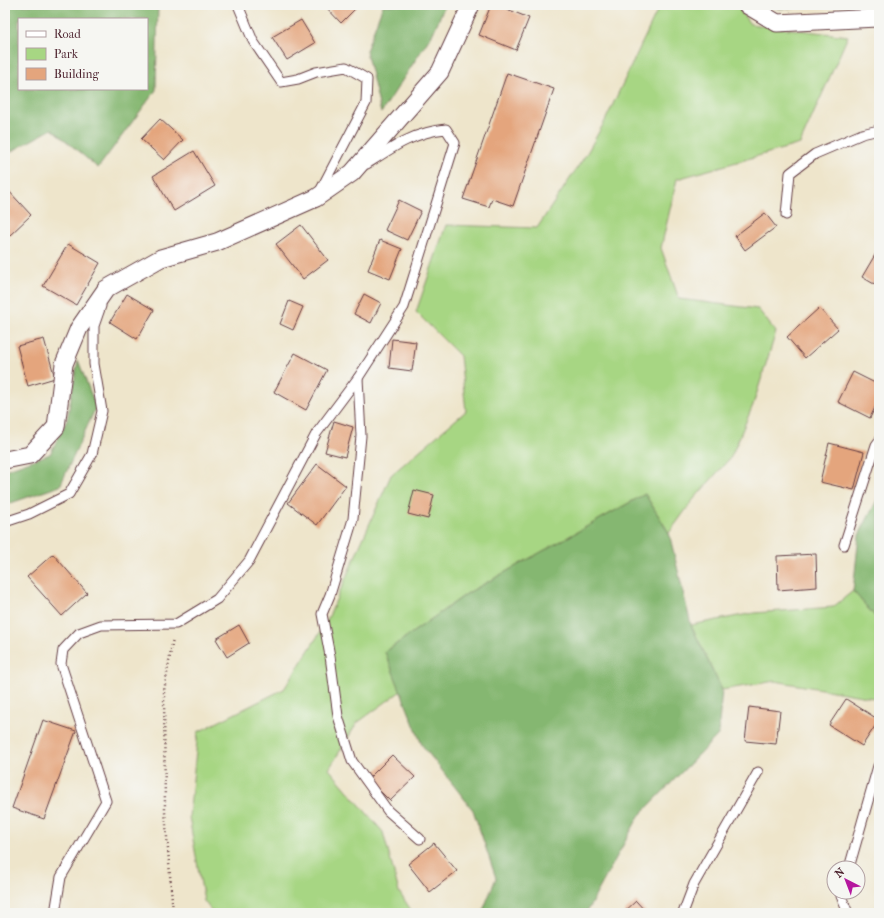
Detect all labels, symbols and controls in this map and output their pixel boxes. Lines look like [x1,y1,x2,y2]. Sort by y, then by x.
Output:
legend [18,18,148,90]
text: Road [54,27,81,41]
text: Park [54,47,79,61]
text: Building [54,67,99,81]
north arrow [826,860,866,900]
text: N [832,865,848,881]

